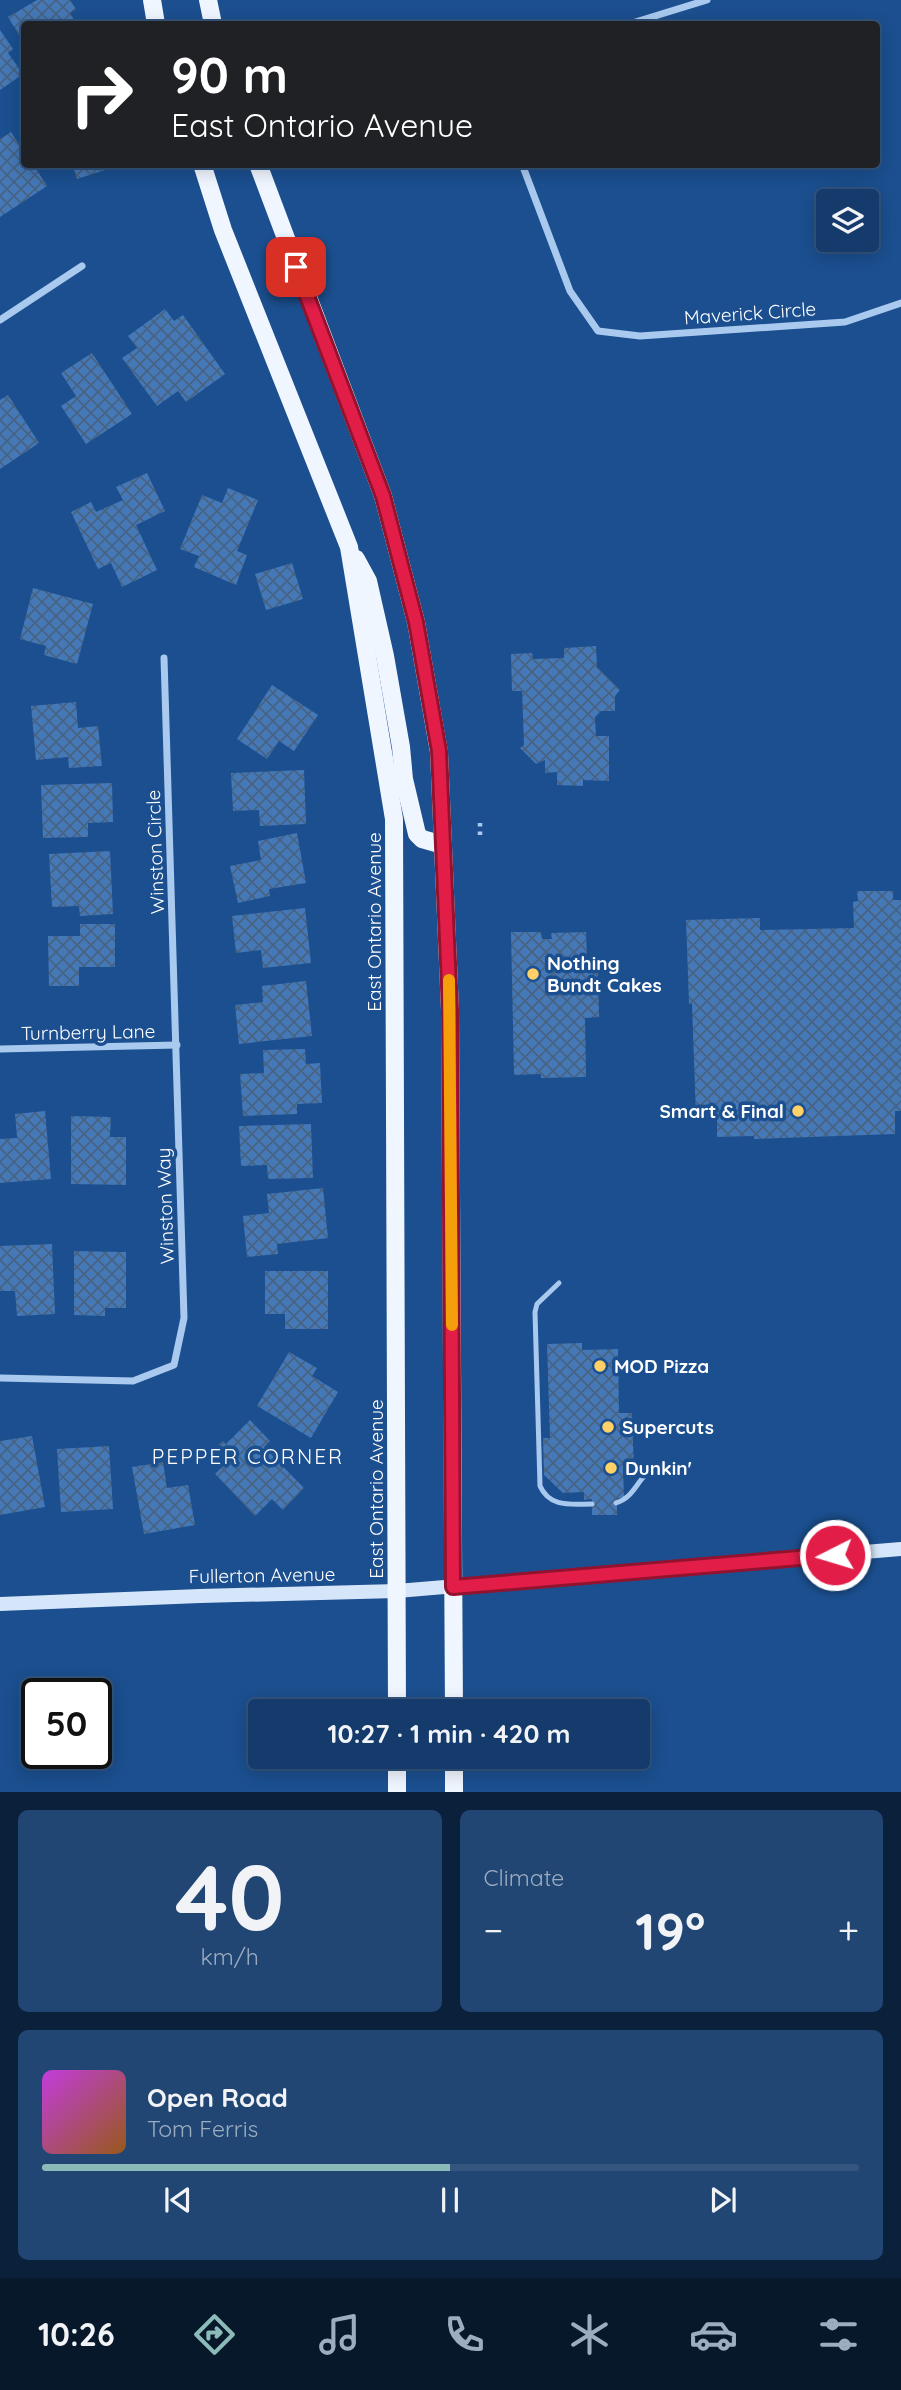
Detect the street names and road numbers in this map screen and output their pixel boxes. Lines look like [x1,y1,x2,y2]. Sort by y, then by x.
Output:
street label: Maverick Circle [683,296,817,330]
street label: Winston Circle [141,789,169,915]
street label: East Ontario Avenue [362,832,386,1012]
street label: Turnberry Lane [21,1019,155,1045]
street label: Winston Way [151,1147,179,1265]
street label: East Ontario Avenue [364,1399,388,1579]
street label: Fullerton Avenue [188,1562,336,1588]

